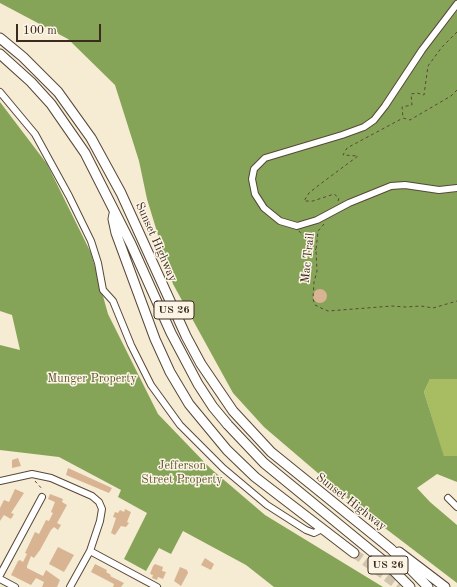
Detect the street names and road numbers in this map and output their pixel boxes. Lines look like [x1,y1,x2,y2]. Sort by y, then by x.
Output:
street label: Sunset Highway [132,200,180,284]
street label: Mac Trail [298,232,318,284]
road number: US 26 [154,301,194,319]
street label: Sunset Highway [313,470,389,534]
road number: US 26 [368,556,408,574]

